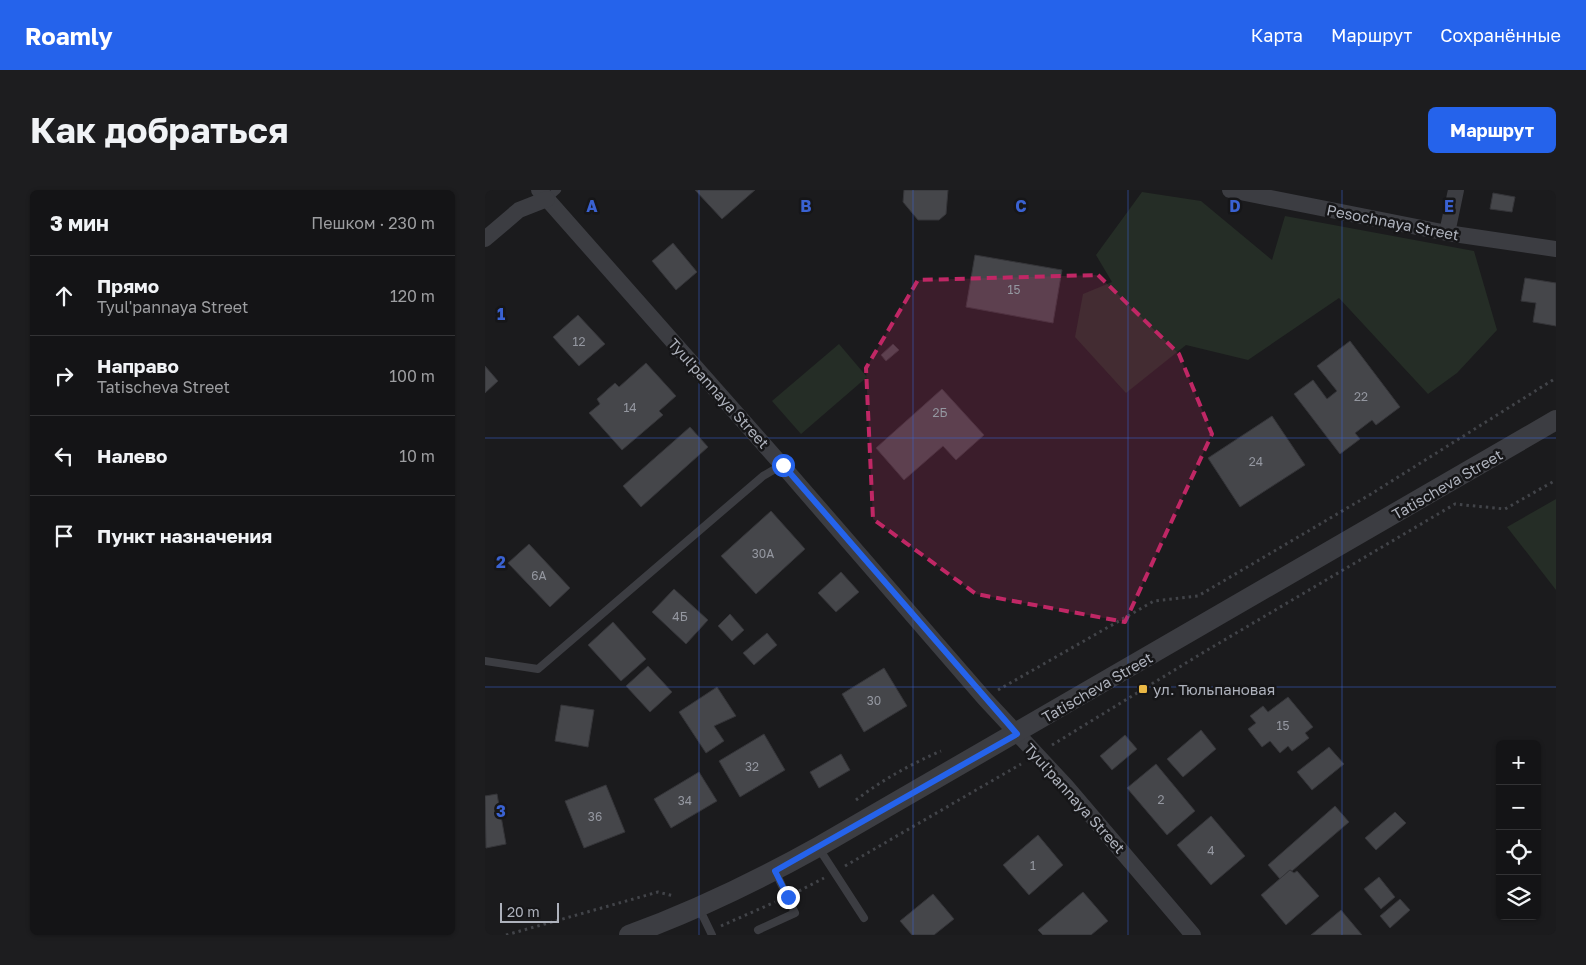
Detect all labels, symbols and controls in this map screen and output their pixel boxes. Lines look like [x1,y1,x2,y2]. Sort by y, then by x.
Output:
text: Roamly [25,21,113,50]
text: Карта [1251,24,1303,46]
text: Маршрут [1331,24,1412,46]
text: Сохранённые [1440,24,1561,46]
button: Маршрут [1428,107,1556,153]
text: Как добраться [30,109,288,151]
text: A [586,196,598,216]
text: B [800,196,812,216]
text: C [1015,196,1027,216]
text: D [1229,196,1241,216]
text: E [1444,196,1454,216]
street label: Pesochnaya Street [1325,200,1461,244]
text: 3 мин [50,210,109,236]
text: Пешком · 230 m [311,213,435,233]
text: Прямо [97,274,159,297]
icon: ahead [50,282,78,310]
house number: 15 [1008,282,1020,297]
text: 120 m [390,286,435,306]
text: Tyul'pannaya Street [97,297,248,317]
text: 1 [497,304,505,324]
house number: 12 [573,334,585,349]
street label: Tyul'pannaya Street [665,334,773,452]
text: Направо [97,354,179,377]
icon: right [50,362,78,390]
text: 100 m [389,366,435,386]
text: Tatischeva Street [97,377,230,397]
house number: 22 [1354,389,1368,404]
house number: 14 [623,400,637,415]
house number: 2Б [933,405,947,420]
icon: left [50,442,78,470]
text: Налево [97,444,167,467]
street label: Tatischeva Street [1389,445,1505,523]
text: 10 m [399,446,435,466]
route start [772,454,795,477]
house number: 24 [1249,454,1263,469]
icon: arrive [50,522,78,550]
text: Пункт назначения [97,524,272,547]
house number: 30А [752,546,774,561]
text: 2 [496,552,506,572]
house number: 6А [531,568,547,583]
house number: 4Б [672,609,688,624]
street label: Tatischeva Street [1039,648,1155,726]
place label: ул. Тюльпановая [1153,680,1275,698]
marker: ул. Тюльпановая [1137,683,1149,695]
house number: 30 [867,693,881,708]
house number: 15 [1277,718,1289,733]
street label: Tyul'pannaya Street [1021,739,1129,857]
map controls [1496,740,1541,920]
button: + [1496,740,1541,785]
house number: 32 [745,759,759,774]
button: − [1496,785,1541,830]
house number: 2 [1158,792,1165,807]
house number: 34 [678,793,692,808]
text: 3 [496,801,506,821]
house number: 36 [588,809,602,824]
button: locate [1496,830,1541,875]
house number: 4 [1207,843,1215,858]
house number: 1 [1030,858,1036,873]
button: layers [1496,875,1541,920]
route end [777,886,800,909]
scale bar [500,900,559,923]
text: 20 m [507,903,540,920]

